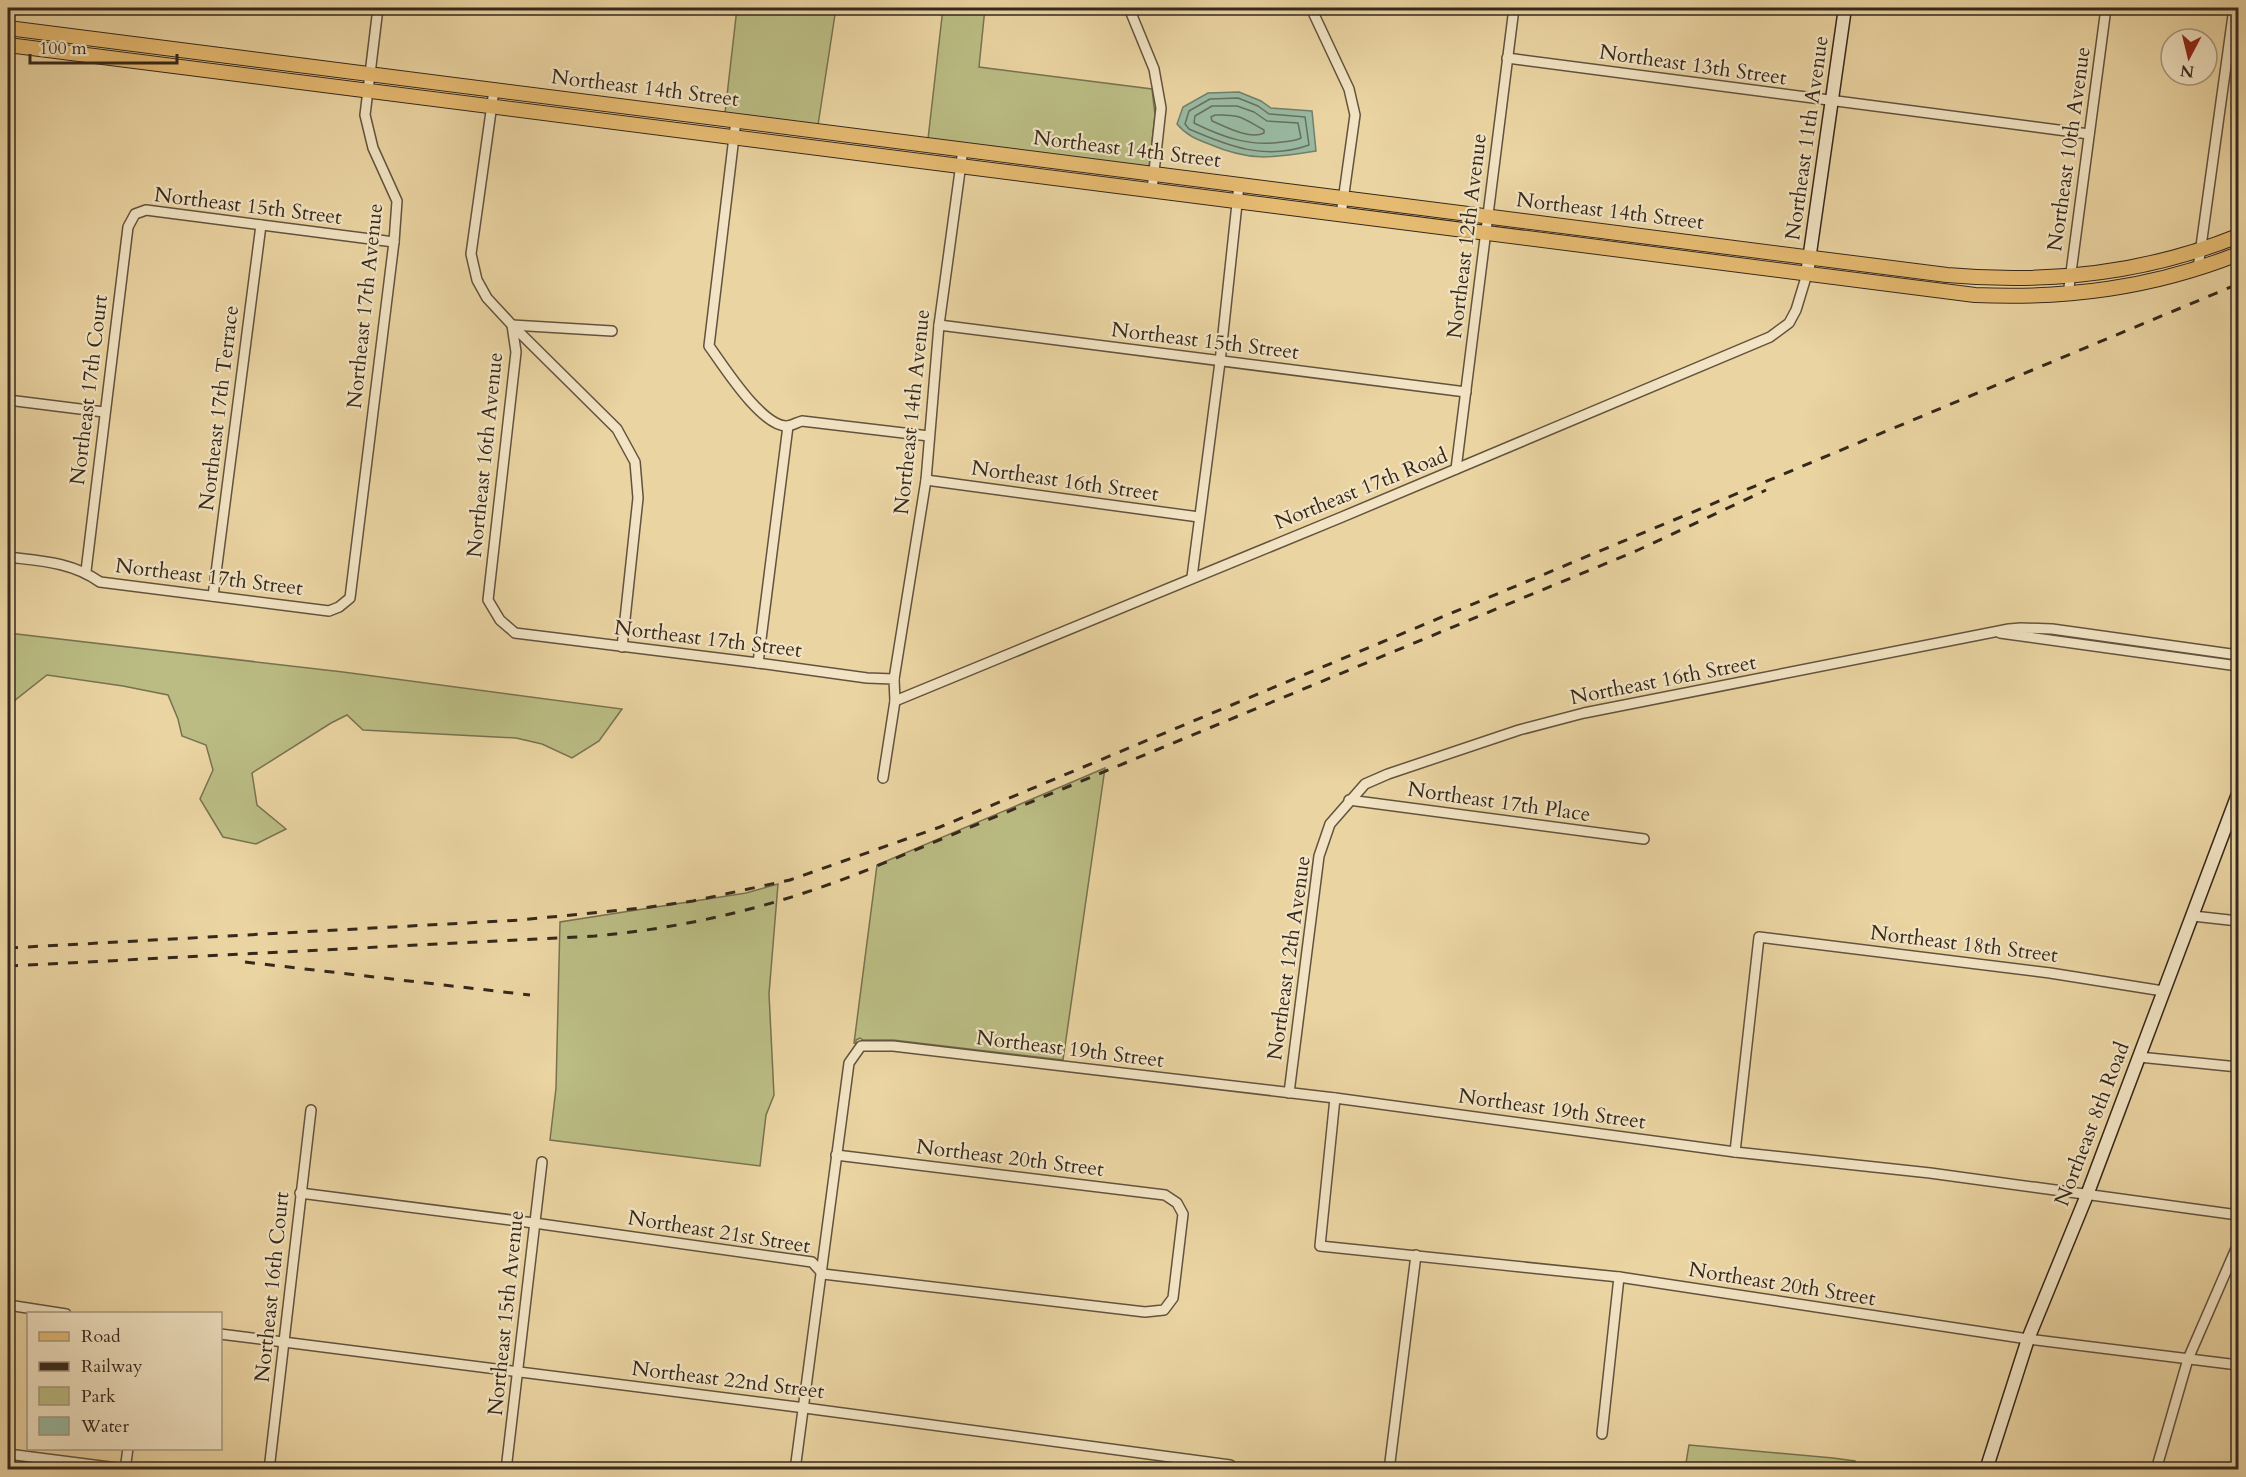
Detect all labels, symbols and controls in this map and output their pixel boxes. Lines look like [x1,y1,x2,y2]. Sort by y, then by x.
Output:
scale bar [30,27,177,65]
north arrow [2159,27,2219,87]
street label: Northeast 11th Avenue [1778,34,1836,242]
text: 100 m [39,36,87,61]
street label: Northeast 13th Street [1597,38,1789,93]
street label: Northeast 10th Avenue [2040,45,2098,253]
text: N [2179,59,2196,83]
street label: Northeast 14th Street [550,62,741,114]
street label: Northeast 14th Street [1032,123,1223,175]
street label: Northeast 12th Avenue [1440,132,1494,340]
street label: Northeast 15th Street [153,180,344,232]
street label: Northeast 14th Street [1515,185,1706,237]
street label: Northeast 17th Avenue [340,202,390,410]
street label: Northeast 17th Court [63,293,115,487]
street label: Northeast 17th Terrace [192,304,246,512]
street label: Northeast 14th Avenue [887,308,937,516]
street label: Northeast 15th Street [1110,315,1301,367]
street label: Northeast 16th Avenue [460,351,510,559]
street label: Northeast 17th Road [1270,441,1452,537]
street label: Northeast 16th Street [969,454,1161,509]
street label: Northeast 17th Street [114,551,305,603]
street label: Northeast 17th Street [613,613,804,665]
street label: Northeast 16th Street [1568,648,1759,712]
street label: Northeast 17th Place [1406,775,1592,829]
street label: Northeast 12th Avenue [1260,854,1318,1062]
street label: Northeast 18th Street [1869,918,2060,970]
street label: Northeast 19th Street [975,1023,1166,1075]
street label: Northeast 8th Road [2047,1038,2137,1210]
street label: Northeast 19th Street [1456,1082,1648,1137]
street label: Northeast 20th Street [915,1132,1106,1184]
street label: Northeast 16th Court [248,1190,296,1384]
street label: Northeast 21st Street [626,1203,813,1261]
street label: Northeast 15th Avenue [481,1209,531,1417]
street label: Northeast 20th Street [1686,1255,1878,1313]
legend [27,1312,222,1450]
text: Road [81,1324,121,1349]
text: Railway [81,1354,143,1379]
street label: Northeast 22nd Street [630,1354,826,1406]
text: Park [81,1384,116,1409]
text: Water [80,1414,130,1439]

